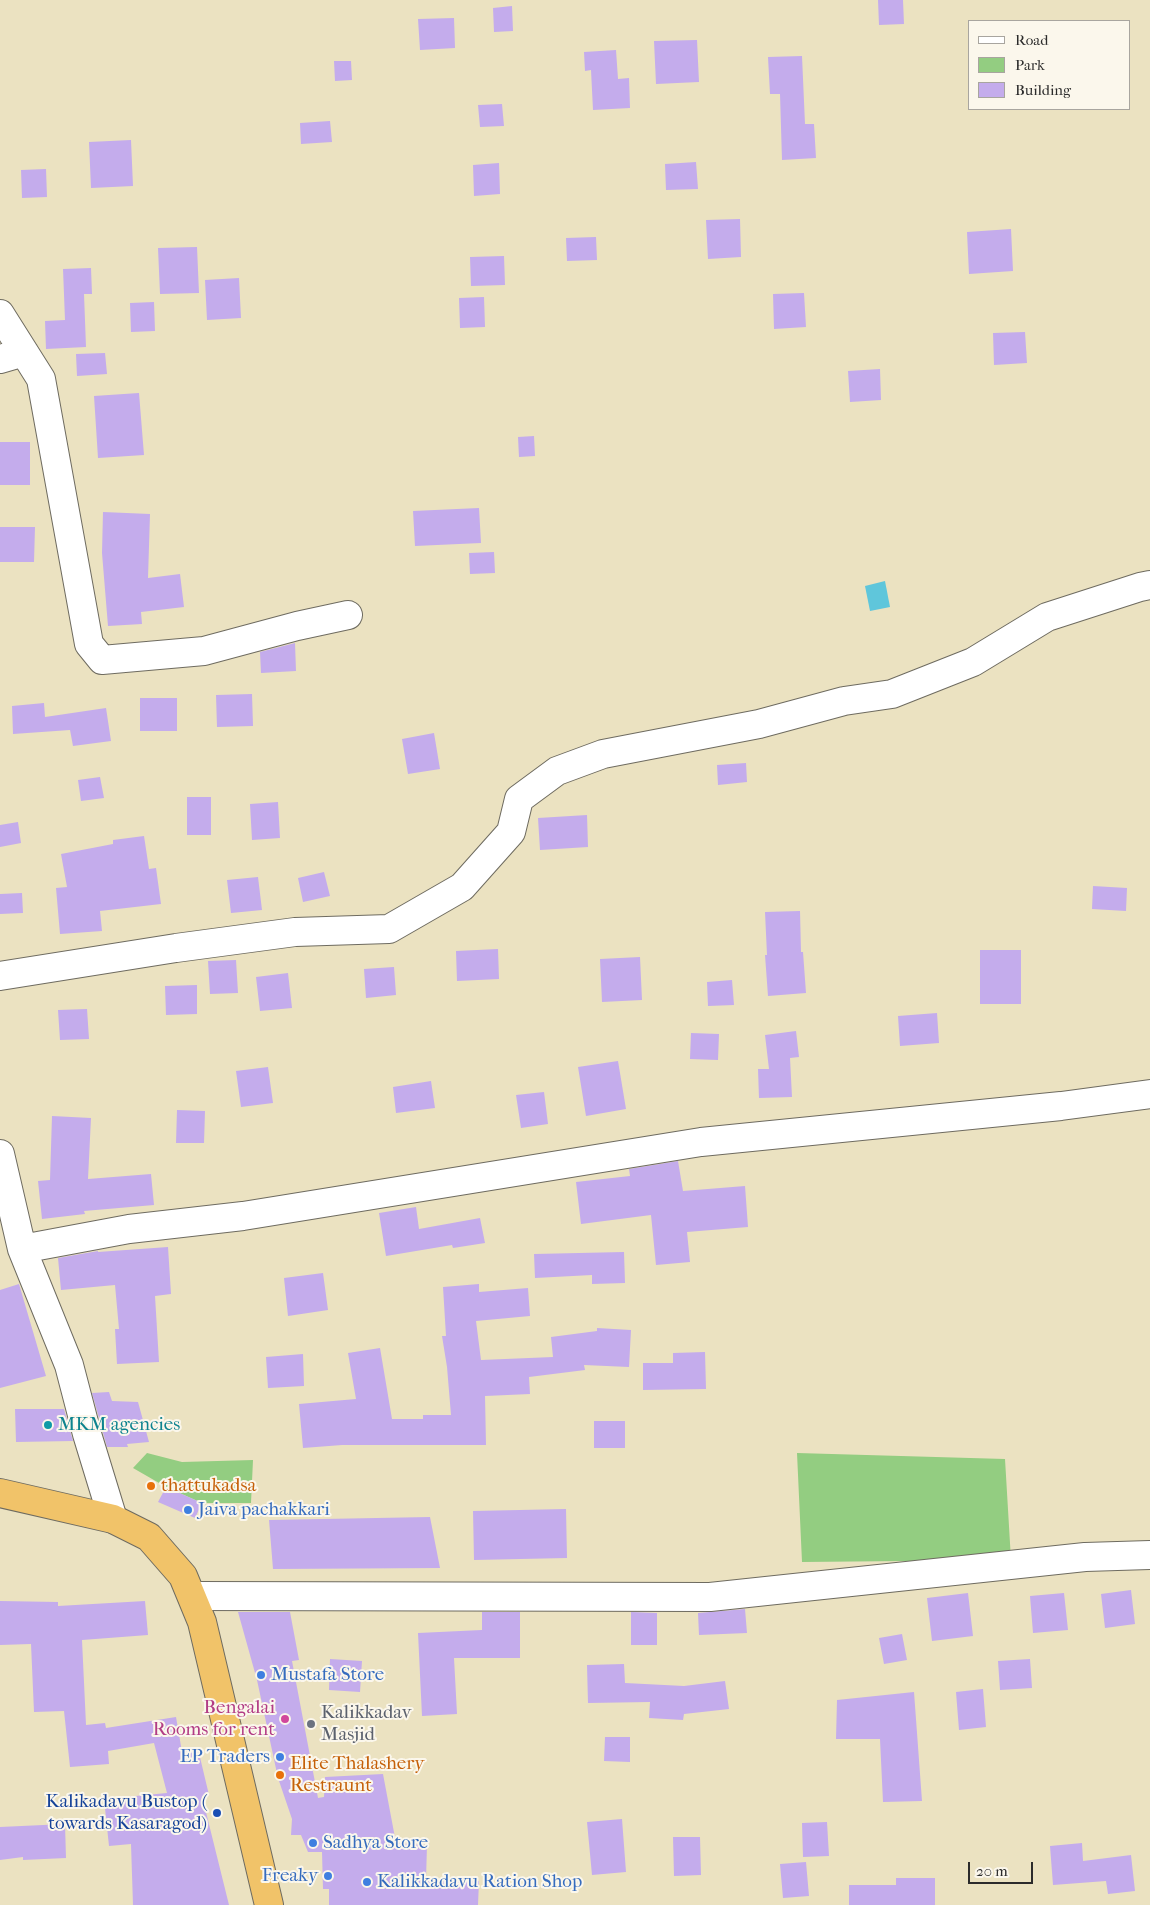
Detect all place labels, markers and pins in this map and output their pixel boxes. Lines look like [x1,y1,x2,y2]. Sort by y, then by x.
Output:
place label: MKM agencies [58,1414,180,1436]
marker: MKM agencies [42,1419,54,1431]
place label: thattukadsa [161,1475,256,1497]
marker: thattukadsa [145,1480,157,1492]
place label: Jaiva pachakkari [198,1499,330,1521]
marker: Jaiva pachakkari [182,1504,194,1516]
place label: Mustafa Store [271,1664,384,1686]
marker: Mustafa Store [255,1669,267,1681]
place label: Bengalai Rooms for rent [153,1697,275,1741]
place label: Kalikkadav Masjid [321,1702,411,1746]
marker: Bengalai Rooms for rent [279,1713,291,1725]
marker: Kalikkadav Masjid [305,1718,317,1730]
place label: EP Traders [180,1746,270,1768]
marker: EP Traders [274,1751,286,1763]
place label: Elite Thalashery Restraunt [290,1753,424,1797]
marker: Elite Thalashery Restraunt [274,1769,286,1781]
place label: Kalikadavu Bustop ( towards Kasaragod) [45,1791,207,1835]
marker: Kalikadavu Bustop ( towards Kasaragod) [211,1807,223,1819]
place label: Sadhya Store [323,1832,428,1854]
marker: Sadhya Store [307,1837,319,1849]
place label: Freaky [262,1865,318,1887]
marker: Freaky [322,1870,334,1882]
place label: Kalikkadavu Ration Shop [377,1871,582,1893]
marker: Kalikkadavu Ration Shop [361,1876,373,1888]

